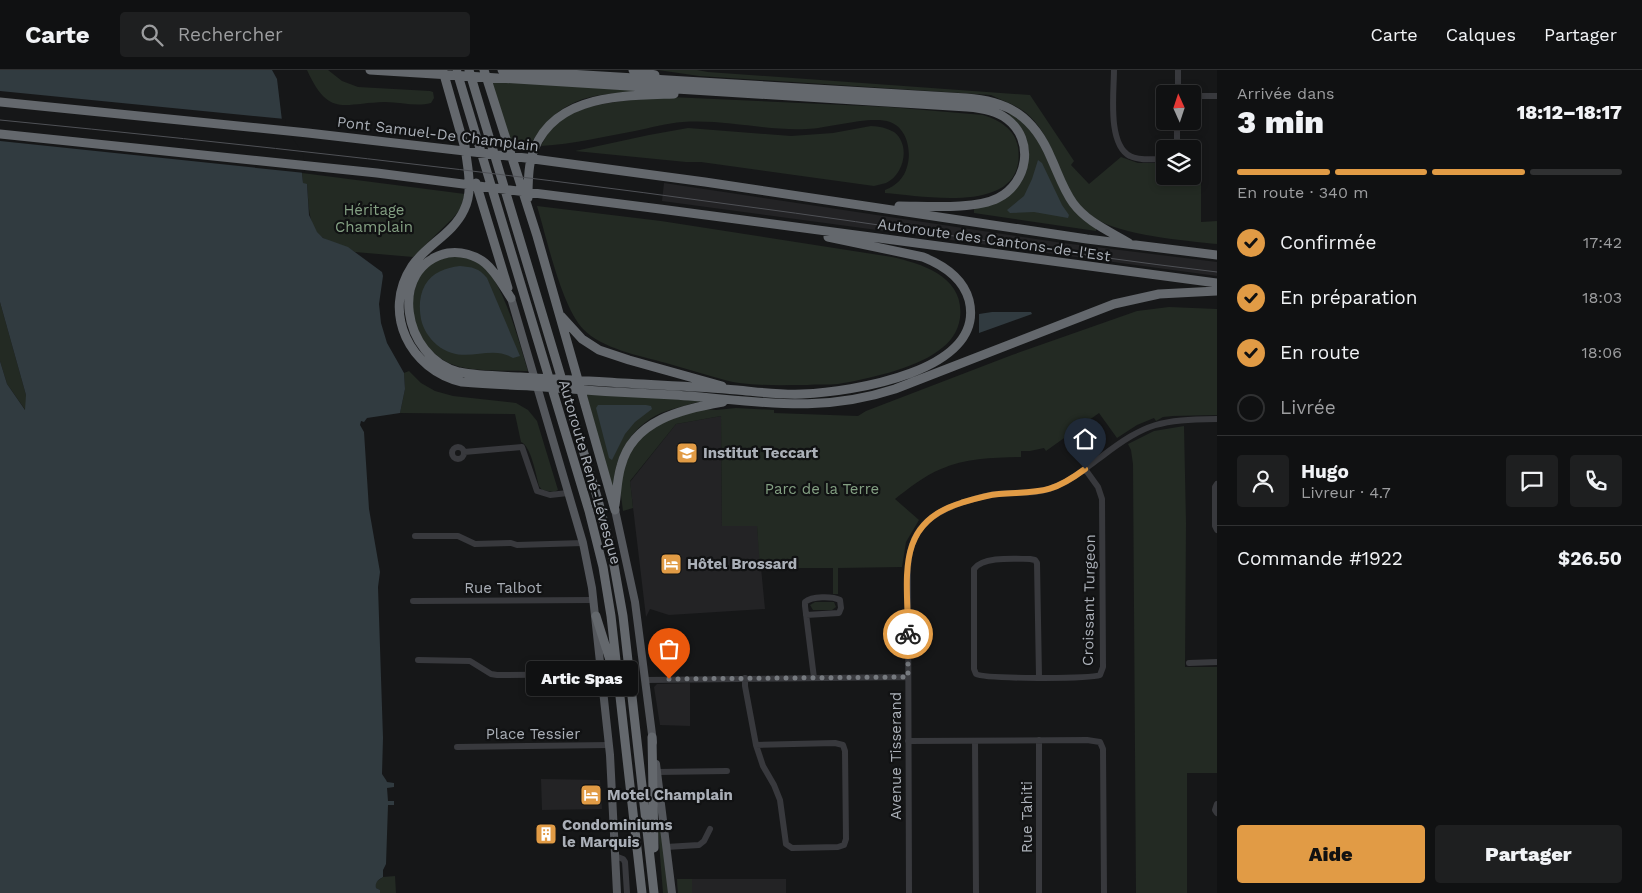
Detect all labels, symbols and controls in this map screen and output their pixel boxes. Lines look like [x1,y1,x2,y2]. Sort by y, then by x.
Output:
search box [120,12,470,57]
text: Carte [25,21,90,49]
icon: search [138,21,166,49]
text: Rechercher [178,23,283,46]
text: Carte [1370,24,1418,45]
text: Calques [1446,24,1516,45]
text: Partager [1544,24,1617,45]
text: Arrivée dans [1237,84,1335,103]
north arrow [1156,85,1201,130]
map controls [1156,85,1201,185]
text: 18:12–18:17 [1517,101,1622,124]
text: 3 min [1237,103,1324,141]
street label: Pont Samuel-De Champlain [336,113,540,155]
button: layers [1156,140,1201,185]
text: En route · 340 m [1237,183,1369,202]
park label: Héritage Champlain [335,201,413,236]
street label: Autoroute des Cantons-de-l'Est [876,215,1112,265]
icon: check [1237,229,1265,257]
text: Confirmée [1280,231,1376,254]
text: 17:42 [1583,233,1622,252]
icon: check [1237,284,1265,312]
text: En préparation [1280,286,1417,309]
text: 18:03 [1582,288,1622,307]
icon: check [1237,339,1265,367]
text: En route [1280,341,1360,364]
text: 18:06 [1581,343,1622,362]
street label: Autoroute René-Lévesque [555,378,625,566]
text: Livrée [1280,396,1336,419]
pin [1064,418,1106,469]
icon: home [1071,425,1099,453]
school or university icon: Institut Teccart [675,441,699,465]
place label: Institut Teccart [703,444,818,462]
button: person [1237,455,1289,507]
button: chat [1506,455,1558,507]
button: phone [1570,455,1622,507]
text: Hugo [1301,460,1349,483]
park label: Parc de la Terre [765,480,879,498]
text: Livreur · 4.7 [1301,483,1391,502]
street label: Croissant Turgeon [1079,534,1099,666]
text: Commande #1922 [1237,547,1403,570]
text: $26.50 [1558,547,1622,570]
hotel icon: Hôtel Brossard [659,552,683,576]
place label: Hôtel Brossard [687,555,797,573]
street label: Rue Talbot [464,579,543,597]
courier [883,609,933,659]
icon: bike [894,620,922,648]
pin [648,628,690,679]
icon: bag [655,635,683,663]
callout: Artic Spas [526,662,639,696]
text: Artic Spas [541,669,623,688]
street label: Avenue Tisserand [887,692,905,820]
street label: Place Tessier [486,725,580,743]
street label: Rue Tahiti [1018,781,1036,853]
hotel icon: Motel Champlain [579,783,603,807]
place label: Motel Champlain [607,786,733,804]
place label: Condominiums le Marquis [562,816,672,851]
building icon: Condominiums le Marquis [534,822,558,846]
button: Aide [1237,825,1425,883]
button: Partager [1435,825,1622,883]

